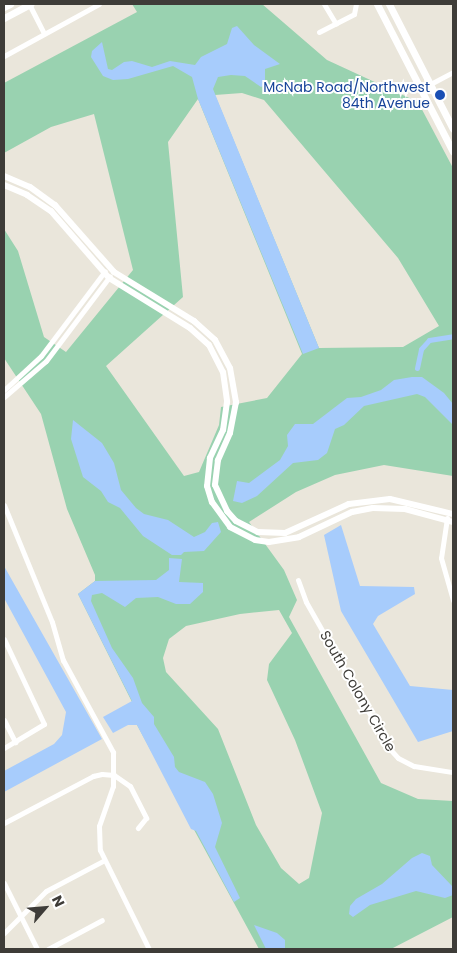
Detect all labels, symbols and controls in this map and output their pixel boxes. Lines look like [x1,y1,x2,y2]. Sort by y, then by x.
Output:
place label: McNab Road/Northwest 84th Avenue [263,79,430,111]
marker: McNab Road/Northwest 84th Avenue [434,89,446,101]
street label: South Colony Circle [317,628,399,754]
north arrow [20,883,70,933]
text: N [47,892,70,910]

